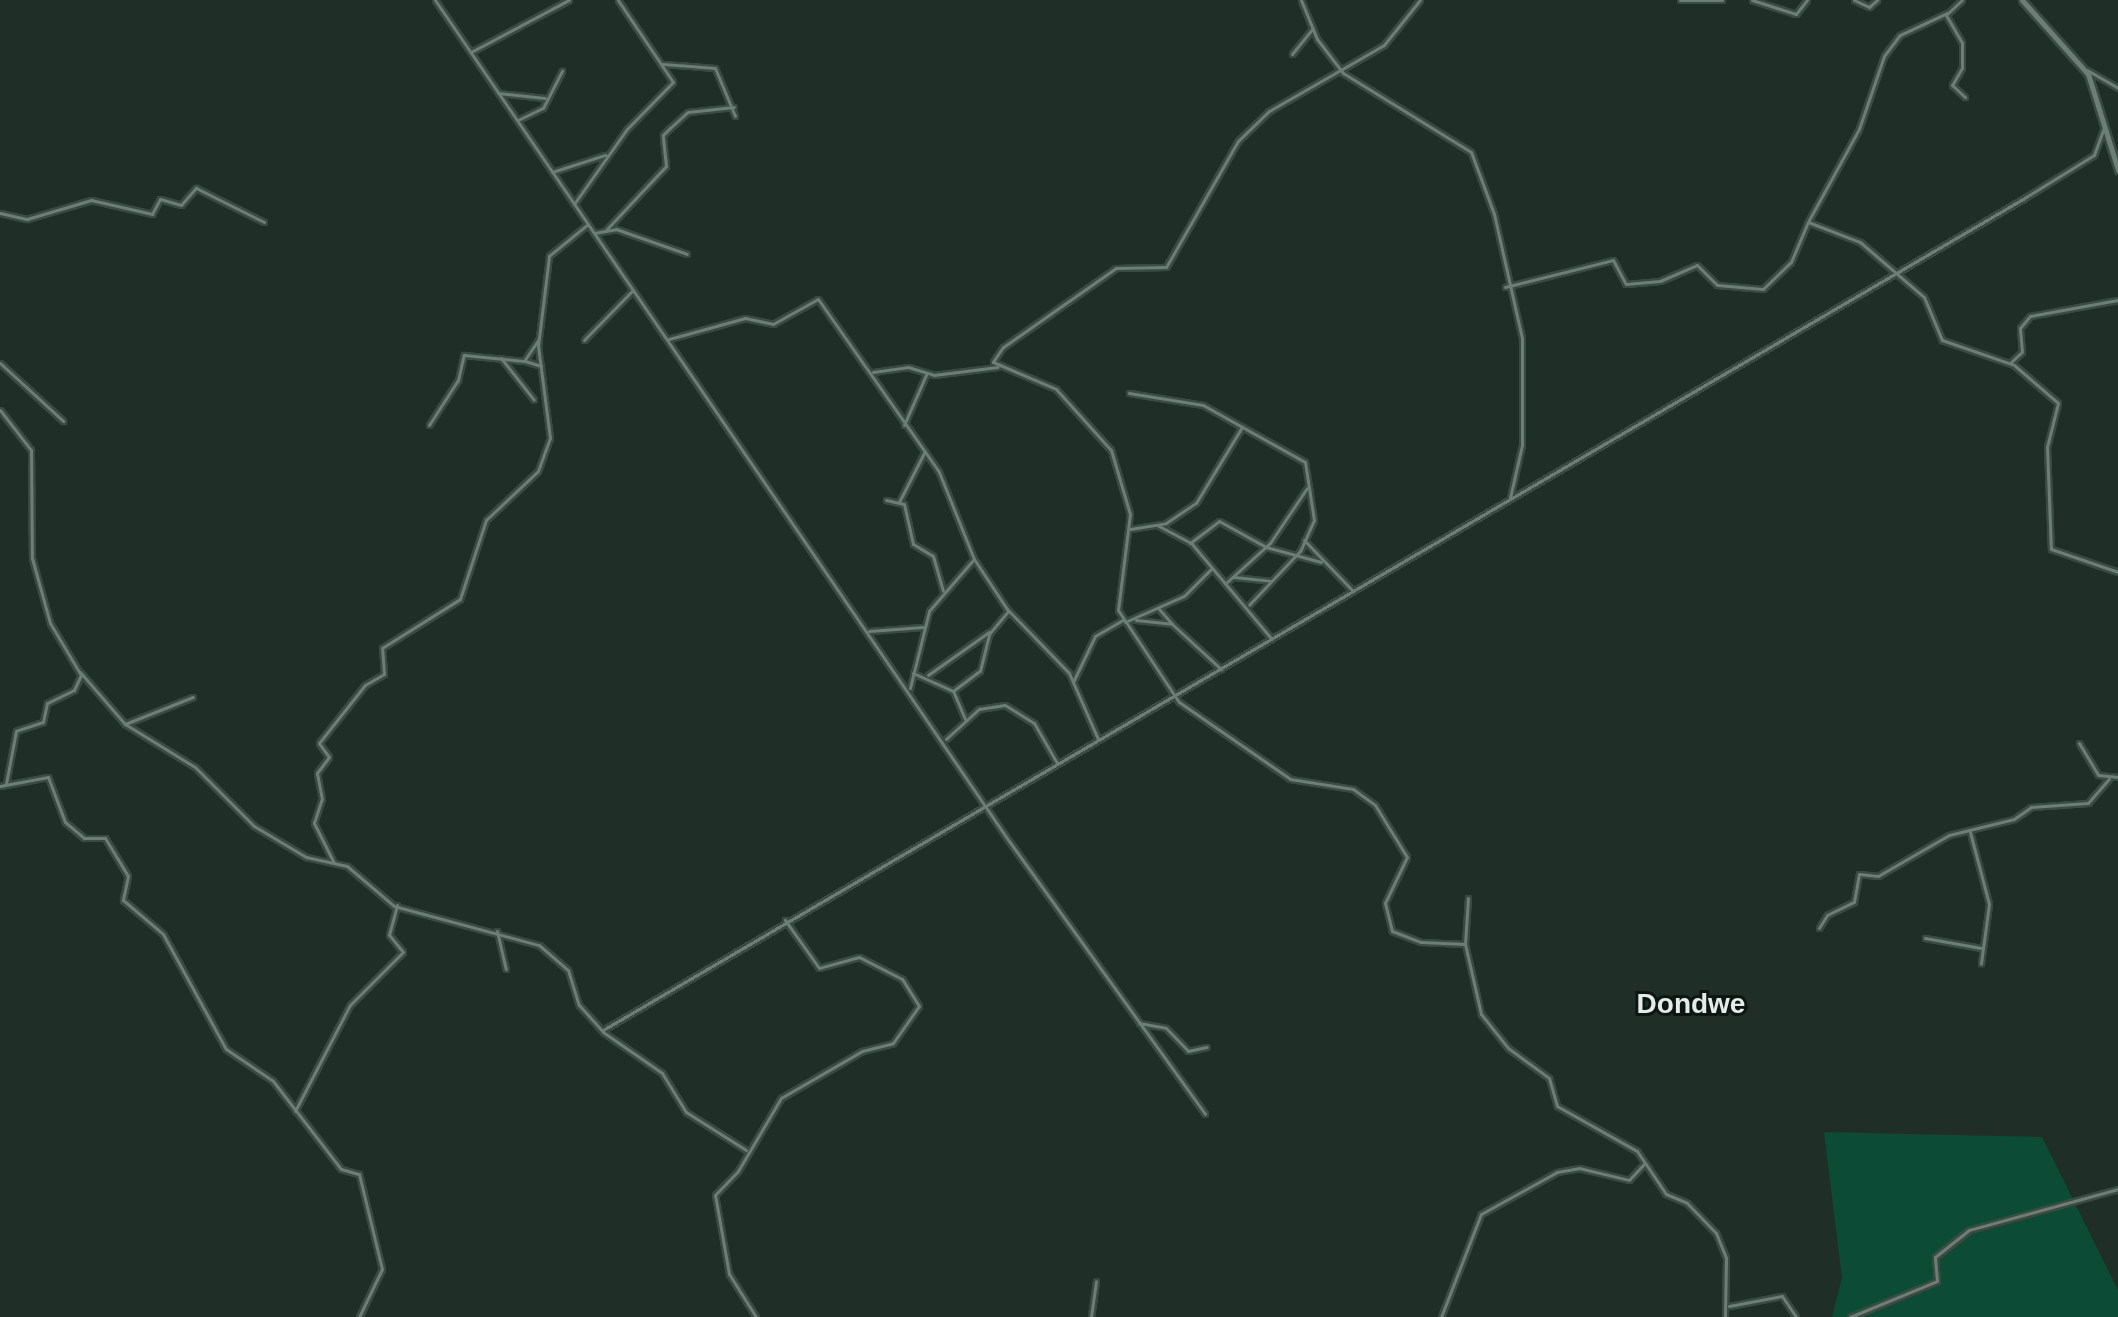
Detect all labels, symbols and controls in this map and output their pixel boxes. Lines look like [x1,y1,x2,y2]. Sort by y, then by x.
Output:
district label: Dondwe [1637,987,1745,1021]

